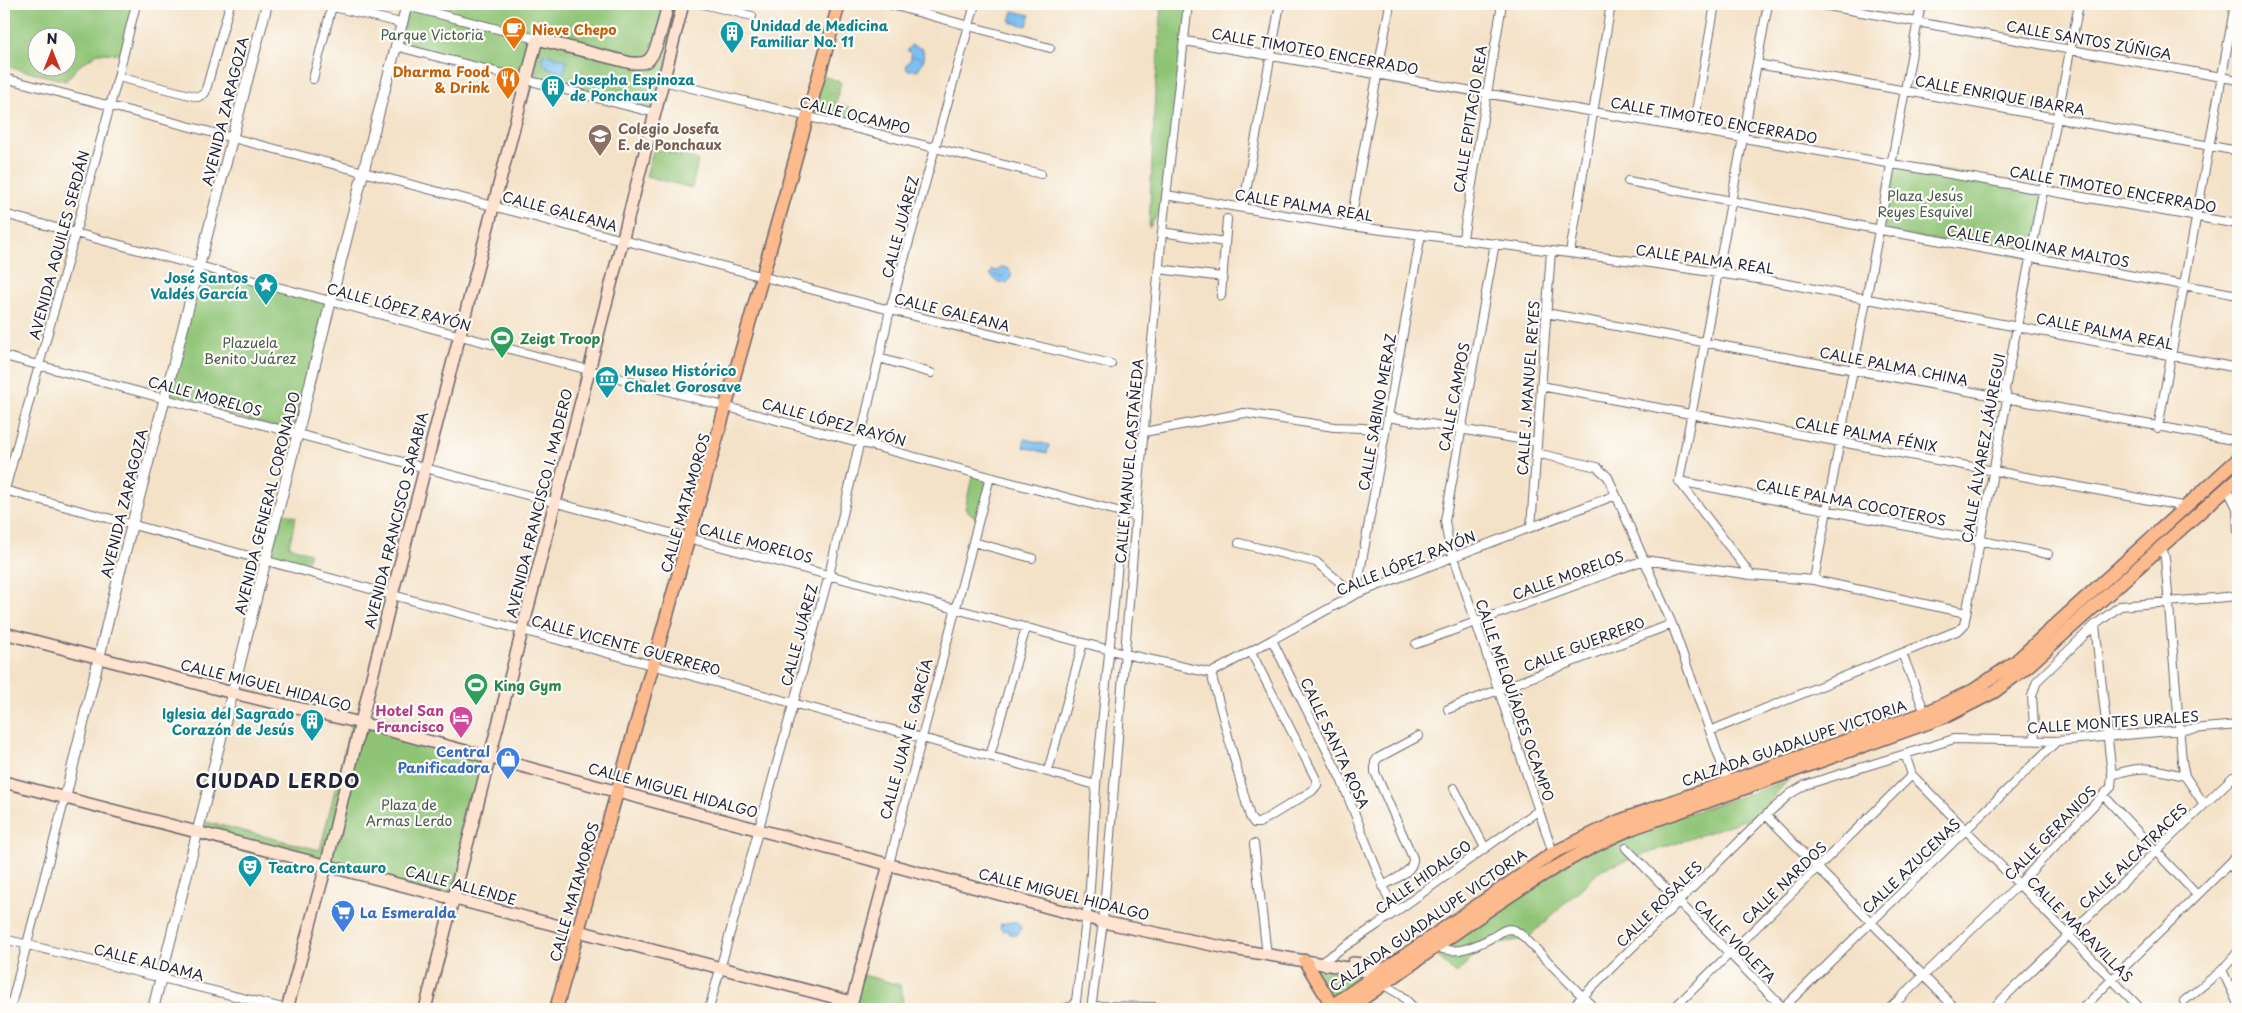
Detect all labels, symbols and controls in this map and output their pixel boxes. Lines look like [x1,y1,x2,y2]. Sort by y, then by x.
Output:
place label: Unidad de Medicina Familiar No. 11 [750,15,889,52]
street label: CALLE SANTOS ZÚÑIGA [2005,15,2174,65]
cafe icon: Nieve Chepo [501,16,527,50]
place label: Nieve Chepo [532,19,617,40]
building icon: Unidad de Medicina Familiar No. 11 [719,20,745,54]
street label: CALLE TIMOTEO ENCERRADO [1210,22,1420,80]
park label: Parque Victoria [380,24,484,45]
north arrow [28,28,78,78]
text: N [46,28,58,49]
street label: AVENIDA ZARAGOZA [196,34,254,188]
street label: CALLE EPITACIO REA [1448,44,1492,194]
place label: Dharma Food & Drink [393,61,491,98]
restaurant icon: Dharma Food & Drink [495,66,521,100]
place label: Josepha Espinoza de Ponchaux [570,69,695,106]
street label: CALLE ENRIQUE IBARRA [1913,70,2087,120]
building icon: Josepha Espinoza de Ponchaux [540,74,566,108]
street label: CALLE OCAMPO [797,91,913,139]
street label: CALLE TIMOTEO ENCERRADO [1609,91,1819,149]
place label: Colegio Josefa E. de Ponchaux [618,118,722,155]
school or university icon: Colegio Josefa E. de Ponchaux [587,123,613,157]
street label: AVENIDA AQUILES SERDÁN [24,148,94,342]
street label: CALLE TIMOTEO ENCERRADO [2008,160,2218,218]
street label: CALLE JUÁREZ [876,173,924,281]
street label: CALLE PALMA REAL [1233,184,1375,226]
park label: Plaza Jesús Reyes Esquivel [1877,185,1973,222]
street label: CALLE GALEANA [500,186,620,237]
street label: CALLE APOLINAR MALTOS [1945,220,2131,272]
street label: CALLE PALMA REAL [1634,239,1776,279]
place label: José Santos Valdés García [150,267,249,304]
place icon: José Santos Valdés García [253,272,279,306]
street label: CALLE LÓPEZ RAYÓN [324,278,474,336]
street label: CALLE GALEANA [892,287,1012,337]
street label: CALLE J. MANUEL REYES [1511,300,1545,476]
street label: CALLE PALMA REAL [2034,307,2176,355]
sports icon: Zeigt Troop [489,325,515,359]
place label: Zeigt Troop [520,328,601,349]
park label: Plazuela Benito Juárez [204,332,297,369]
street label: CALLE SABINO MERAZ [1353,332,1401,492]
street label: CALLE CAMPOS [1433,341,1475,453]
street label: CALLE PALMA CHINA [1818,341,1970,391]
street label: CALLE ÁLVAREZ JÁUREGUI [1956,351,2010,545]
street label: CALLE MANUEL CASTAÑEDA [1110,357,1148,564]
place label: Museo Histórico Chalet Gorosave [624,360,742,397]
museum icon: Museo Histórico Chalet Gorosave [594,365,620,399]
street label: CALLE MORELOS [146,371,264,421]
street label: AVENIDA FRANCISCO I. MADERO [500,386,578,620]
street label: AVENIDA GENERAL CORONADO [229,389,305,617]
street label: CALLE LÓPEZ RAYÓN [759,393,909,451]
street label: AVENIDA FRANCISCO SARABIA [359,409,433,631]
street label: CALLE PALMA FÉNIX [1793,411,1939,457]
street label: AVENIDA ZARAGOZA [95,426,153,580]
street label: CALLE MATAMOROS [655,431,715,575]
street label: CALLE PALMA COCOTEROS [1754,473,1948,531]
street label: CALLE MORELOS [697,518,815,568]
street label: CALLE LÓPEZ RAYÓN [1333,525,1479,601]
street label: CALLE MORELOS [1509,545,1627,605]
street label: CALLE JUÁREZ [775,581,823,689]
street label: CALLE MELQUÍADES OCAMPO [1470,596,1560,804]
street label: CALLE VICENTE GUERRERO [529,610,723,680]
street label: CALLE GUERRERO [1520,611,1648,677]
street label: CALLE MIGUEL HIDALGO [178,654,354,716]
street label: CALLE JUAN E. GARCÍA [874,656,938,822]
sports icon: King Gym [463,672,489,706]
street label: CALLE SANTA ROSA [1295,674,1375,812]
place label: King Gym [494,675,562,696]
street label: CALZADA GUADALUPE VICTORIA [1679,694,1909,791]
place label: Hotel San Francisco [375,700,444,737]
place label: Iglesia del Sagrado Corazón de Jesús [162,703,294,740]
hotel icon: Hotel San Francisco [448,705,474,739]
street label: CALLE MONTES URALES [2026,706,2200,738]
building icon: Iglesia del Sagrado Corazón de Jesús [299,708,325,742]
place label: Central Panificadora [397,741,490,778]
shop icon: Central Panificadora [495,746,521,780]
street label: CALLE MIGUEL HIDALGO [586,757,760,823]
district label: CIUDAD LERDO [196,766,360,794]
street label: CALLE GERANIOS [1999,781,2101,885]
park label: Plaza de Armas Lerdo [366,794,453,831]
street label: CALLE ALCATRACES [2074,798,2192,914]
street label: CALLE AZUCENAS [1857,814,1965,918]
street label: CALLE MATAMOROS [544,820,604,964]
street label: CALLE HIDALGO [1371,835,1475,919]
street label: CALLE NARDOS [1737,837,1831,929]
street label: CALZADA GUADALUPE VICTORIA [1325,843,1531,996]
theatre icon: Teatro Centauro [237,854,263,888]
street label: CALLE ROSALES [1611,856,1707,952]
place label: Teatro Centauro [268,857,386,878]
street label: CALLE ALLENDE [403,860,519,910]
street label: CALLE MIGUEL HIDALGO [976,863,1152,925]
street label: CALLE MARAVILLAS [2022,871,2138,987]
street label: CALLE VIOLETA [1689,894,1781,988]
supermarket icon: La Esmeralda [330,899,356,933]
place label: La Esmeralda [360,902,457,923]
street label: CALLE ALDAMA [92,938,206,986]

